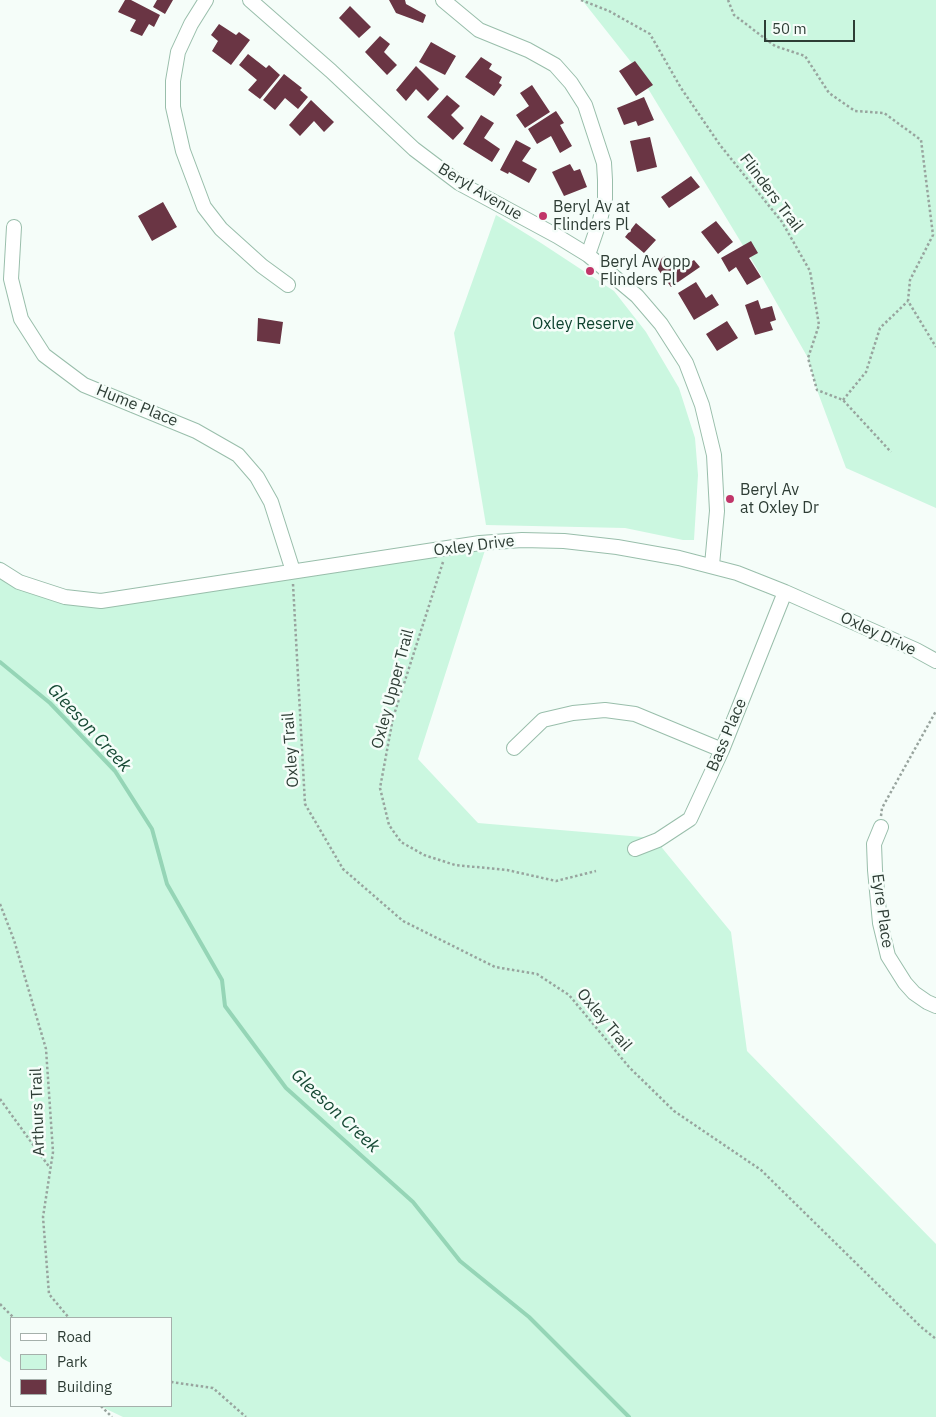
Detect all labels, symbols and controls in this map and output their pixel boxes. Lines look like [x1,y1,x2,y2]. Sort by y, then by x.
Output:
scale bar [766,10,857,42]
text: 50 m [772,19,807,38]
street label: Flinders Trail [735,150,807,236]
street label: Beryl Avenue [434,159,526,225]
place label: Beryl Av at Flinders Pl [553,197,630,235]
marker: Beryl Av at Flinders Pl [537,210,549,222]
place label: Beryl Av opp Flinders Pl [600,252,690,290]
marker: Beryl Av opp Flinders Pl [584,265,596,277]
park label: Oxley Reserve [532,314,634,334]
street label: Hume Place [93,381,181,431]
place label: Beryl Av at Oxley Dr [740,480,819,518]
marker: Beryl Av at Oxley Dr [724,493,736,505]
street label: Oxley Drive [432,532,516,560]
street label: Oxley Drive [837,608,919,660]
street label: Oxley Upper Trail [368,627,418,751]
water label: Gleeson Creek [43,679,135,777]
street label: Bass Place [703,696,751,774]
street label: Oxley Trail [279,712,303,788]
street label: Eyre Place [867,873,897,949]
street label: Oxley Trail [572,985,636,1055]
water label: Gleeson Creek [286,1065,384,1157]
street label: Arthurs Trail [27,1067,49,1157]
legend [10,1317,172,1407]
text: Road [57,1327,92,1346]
text: Park [57,1352,87,1371]
text: Building [57,1377,112,1396]

